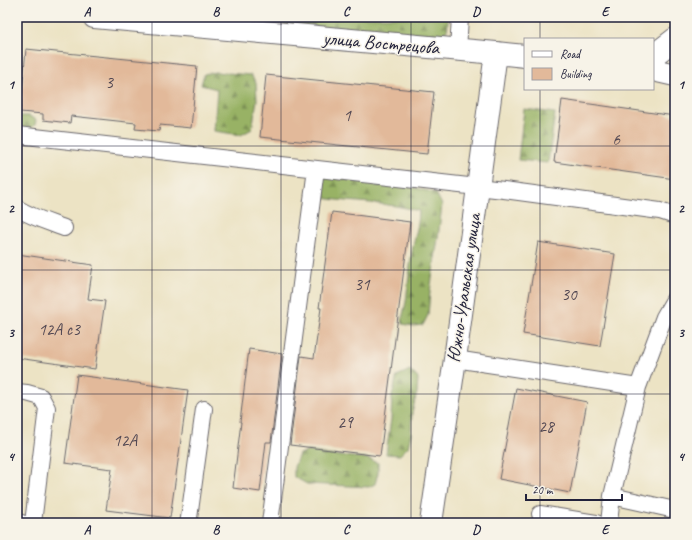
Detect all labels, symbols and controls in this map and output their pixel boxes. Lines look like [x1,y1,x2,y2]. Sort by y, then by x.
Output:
text: A [84,4,92,20]
text: B [213,4,221,20]
text: C [343,4,351,20]
text: D [472,4,481,20]
text: E [602,4,611,20]
street label: улица Вострецова [321,26,442,60]
legend [524,38,654,90]
text: Road [560,46,582,62]
text: Building [560,66,592,82]
house number: 3 [105,72,114,93]
text: 1 [8,77,16,93]
text: 1 [678,77,686,93]
house number: 1 [343,105,352,126]
house number: 6 [612,129,621,150]
text: 2 [8,201,15,217]
text: 2 [678,201,685,217]
street label: Южно-Уральская улица [442,210,487,364]
house number: 31 [354,274,371,295]
house number: 30 [561,284,578,305]
house number: 12А с3 [38,319,81,340]
text: 3 [8,325,15,341]
text: 3 [678,325,685,341]
house number: 29 [337,412,354,433]
house number: 28 [538,416,556,437]
house number: 12А [113,430,138,451]
text: 4 [8,449,16,465]
text: 4 [678,449,686,465]
scale bar [526,476,622,502]
text: 20 m [532,482,554,498]
text: A [84,522,92,538]
text: B [213,522,221,538]
text: C [343,522,351,538]
text: D [472,522,481,538]
text: E [602,522,611,538]

